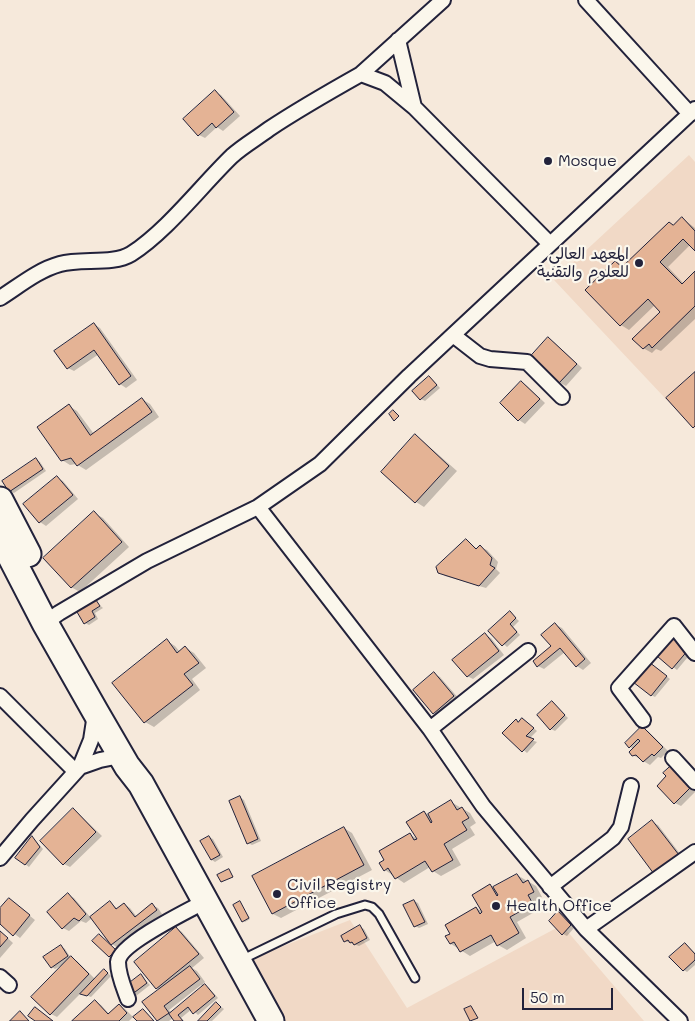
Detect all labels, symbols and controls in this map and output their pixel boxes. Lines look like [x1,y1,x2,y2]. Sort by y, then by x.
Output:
place label: Mosque [558,151,617,171]
marker: Mosque [542,155,554,167]
place label: المعهد العالي للعلوم والتقنية [537,244,629,282]
marker: المعهد العالي للعلوم والتقنية [633,257,645,269]
place label: Civil Registry Office [287,875,391,913]
marker: Civil Registry Office [271,888,283,900]
place label: Health Office [506,896,612,916]
marker: Health Office [490,900,502,912]
scale bar [525,978,616,1010]
text: 50 m [530,987,565,1007]

